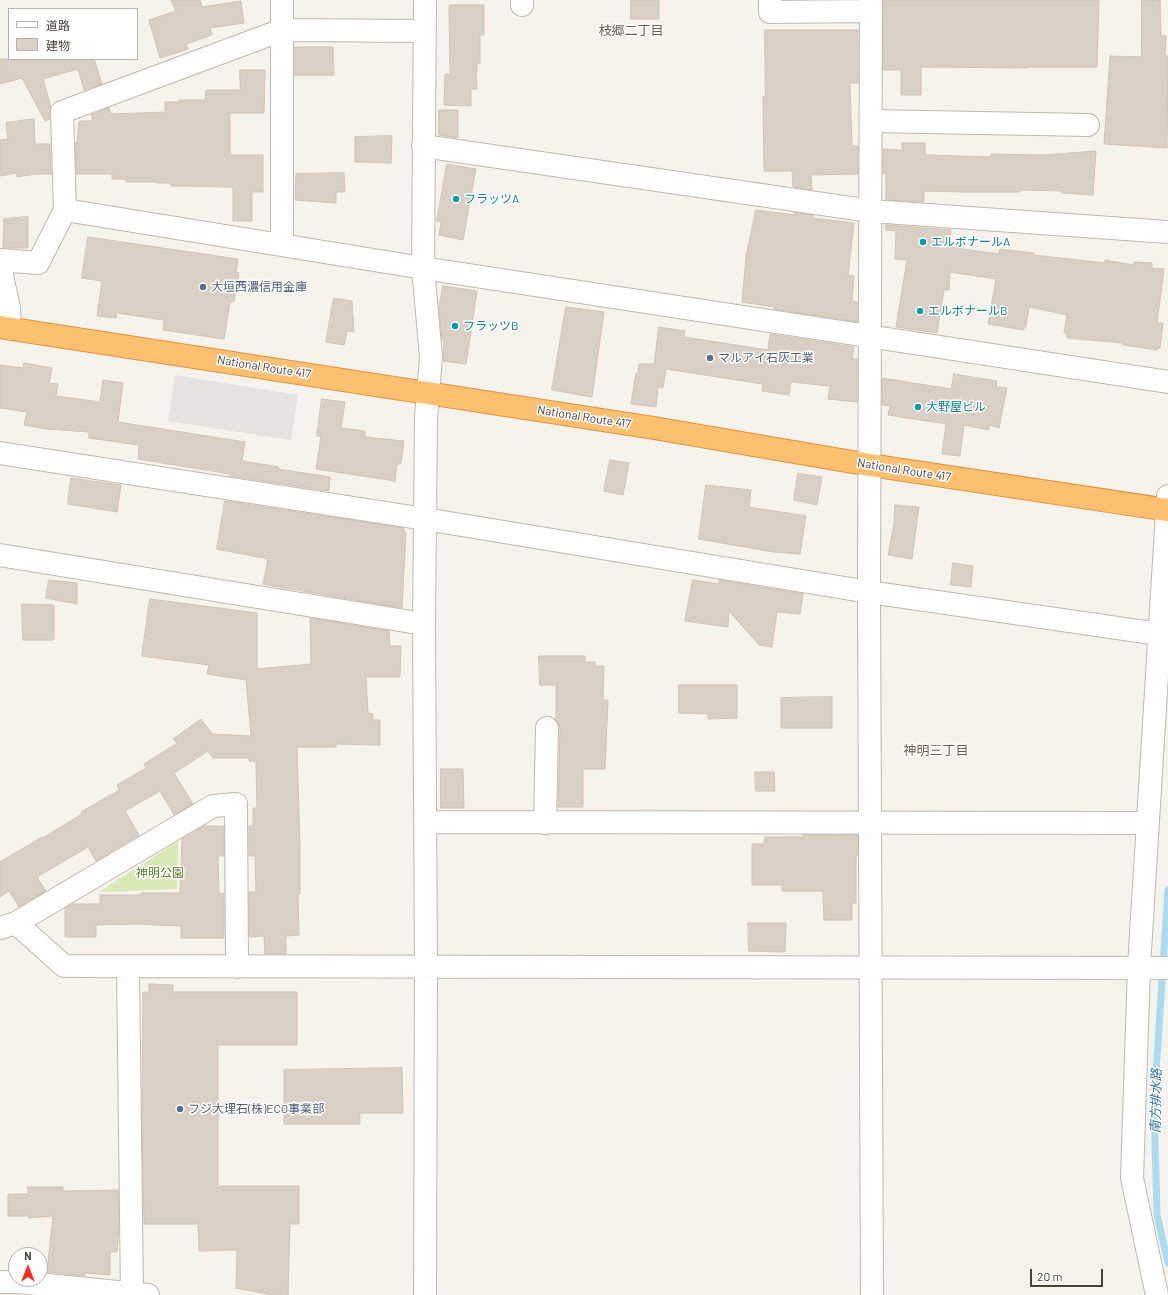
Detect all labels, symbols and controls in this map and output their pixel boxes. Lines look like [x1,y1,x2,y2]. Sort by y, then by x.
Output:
legend [8,8,138,60]
text: 道路 [46,18,70,32]
district label: 枝郷二丁目 [599,23,663,39]
text: 建物 [46,38,70,52]
place label: フラッツA [464,192,519,206]
marker: フラッツA [451,194,461,204]
place label: エルボナールA [931,235,1010,249]
marker: エルボナールA [918,237,928,247]
place label: 大垣西濃信用金庫 [211,280,307,294]
marker: 大垣西濃信用金庫 [198,282,208,292]
place label: エルボナールB [928,304,1008,318]
marker: エルボナールB [915,306,925,316]
place label: フラッツB [463,319,519,333]
marker: フラッツB [450,321,460,331]
place label: マルアイ石灰工業 [718,351,814,365]
street label: National Route 417 [216,352,312,382]
marker: マルアイ石灰工業 [705,353,715,363]
place label: 大野屋ビル [926,400,986,414]
street label: National Route 417 [536,402,632,432]
marker: 大野屋ビル [913,402,923,412]
street label: National Route 417 [856,455,952,485]
district label: 神明三丁目 [904,743,968,759]
park label: 神明公園 [136,866,184,880]
water label: 南方排水路 [1148,1068,1164,1134]
place label: フジ大理石(株)ECO事業部 [188,1102,324,1116]
marker: フジ大理石(株)ECO事業部 [175,1104,185,1114]
north arrow [8,1247,48,1287]
text: N [24,1249,32,1262]
scale bar [1032,1261,1105,1287]
text: 20 m [1037,1269,1063,1283]

